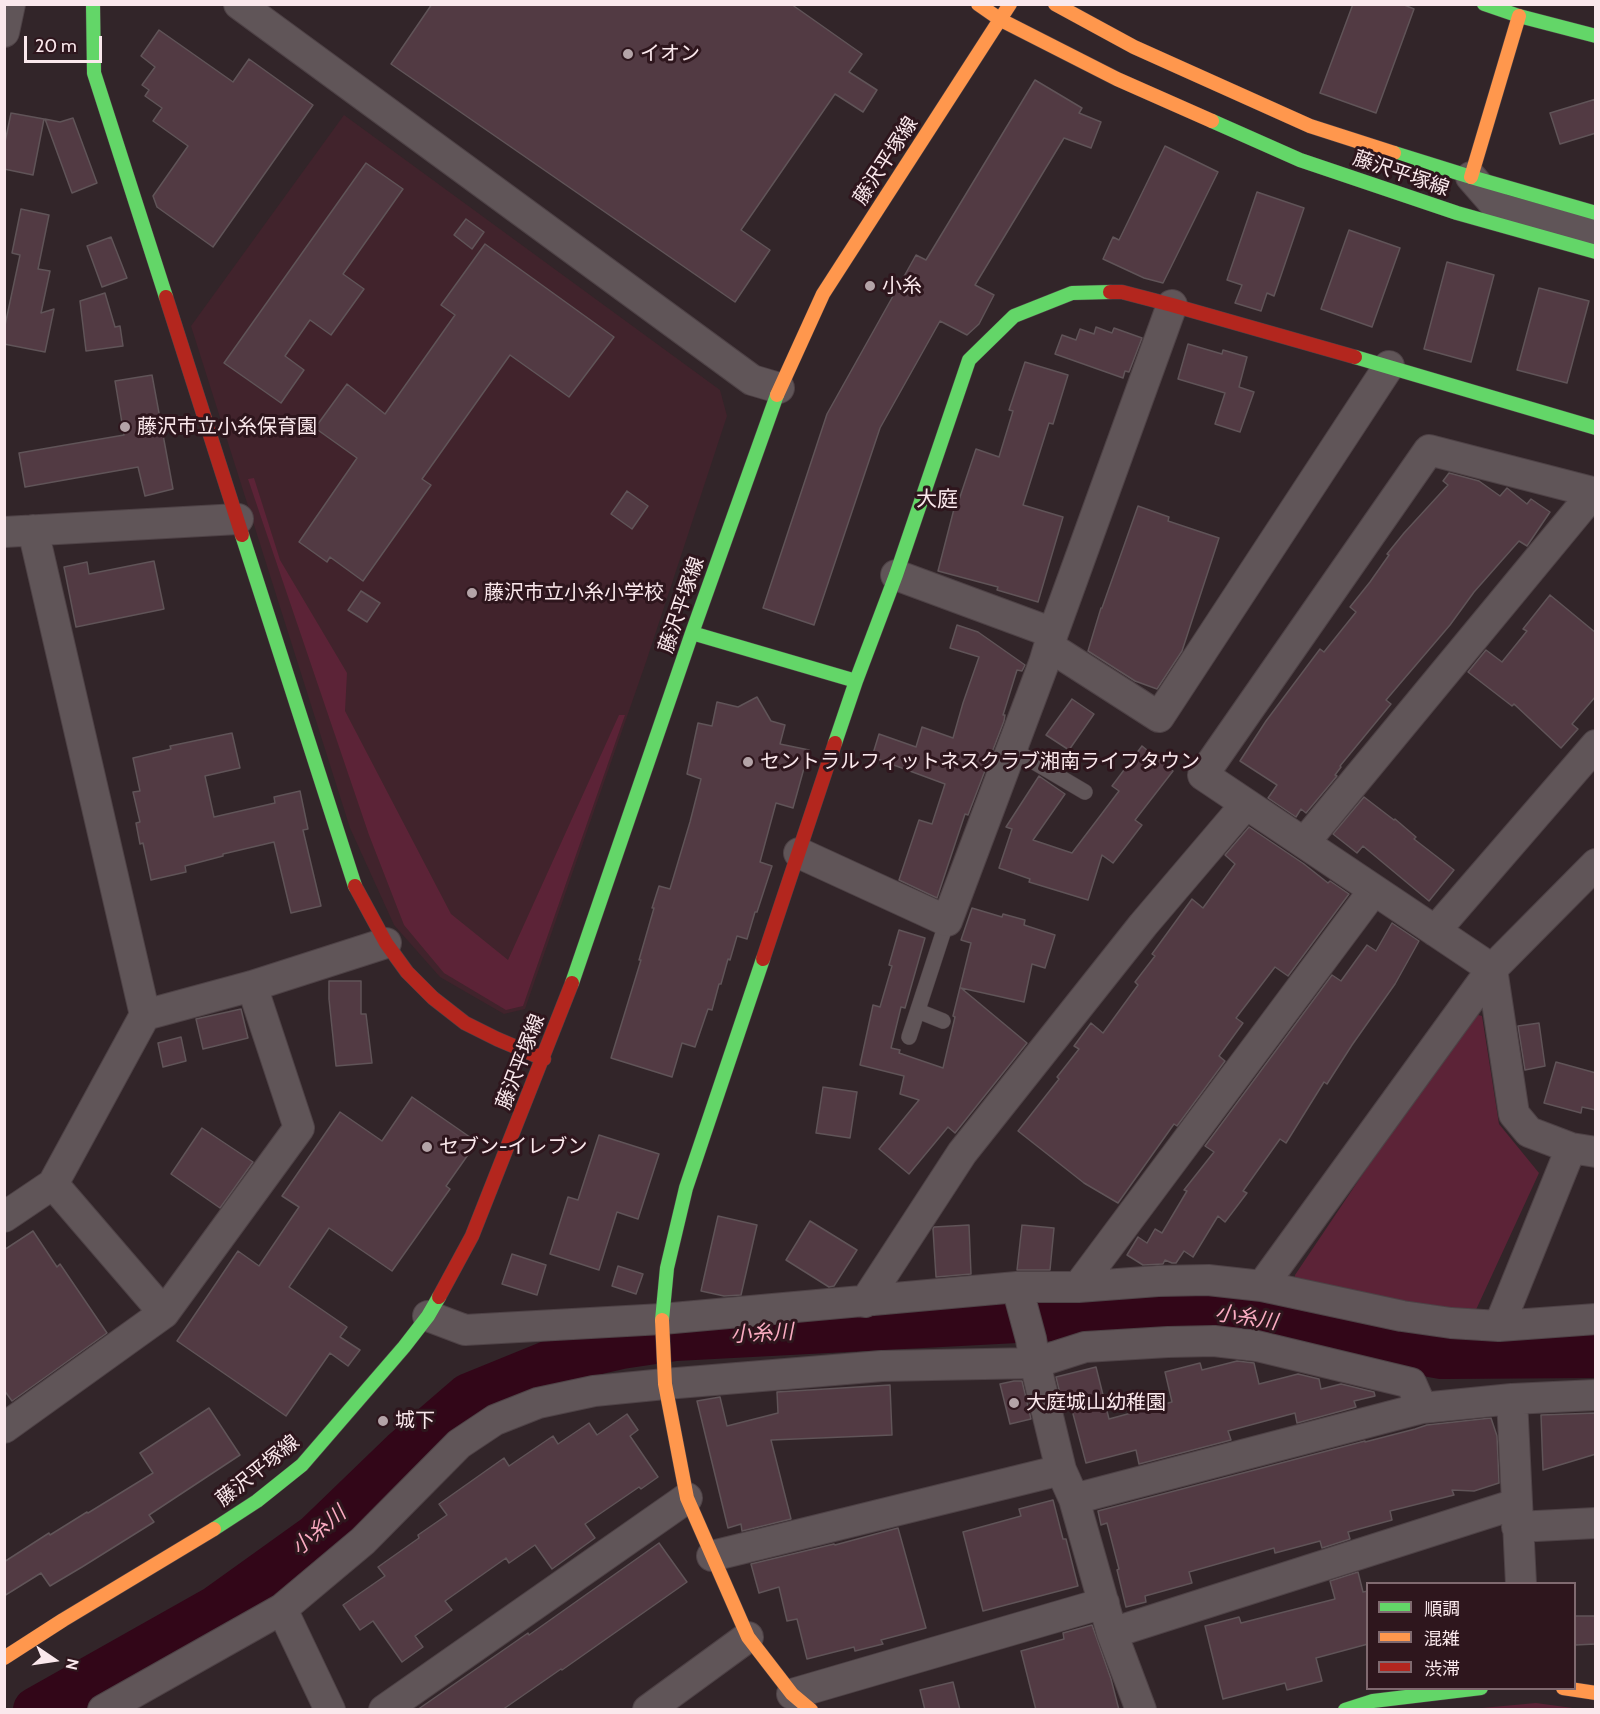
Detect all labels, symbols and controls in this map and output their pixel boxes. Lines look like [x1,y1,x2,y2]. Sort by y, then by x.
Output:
scale bar [27,24,105,62]
text: 20 m [35,35,77,57]
place label: イオン [640,42,700,66]
marker: イオン [621,47,635,61]
street label: 藤沢平塚線 [849,113,923,209]
street label: 藤沢平塚線 [1350,146,1452,202]
place label: 小糸 [882,274,922,298]
marker: 小糸 [863,279,877,293]
place label: 藤沢市立小糸保育園 [137,415,317,439]
marker: 藤沢市立小糸保育園 [118,420,132,434]
district label: 大庭 [916,487,958,513]
street label: 藤沢平塚線 [654,554,710,656]
place label: 藤沢市立小糸小学校 [484,581,664,605]
marker: 藤沢市立小糸小学校 [465,586,479,600]
place label: セントラルフィットネスクラブ湘南ライフタウン [760,750,1200,774]
marker: セントラルフィットネスクラブ湘南ライフタウン [741,755,755,769]
street label: 藤沢平塚線 [492,1011,550,1113]
place label: セブン-イレブン [439,1135,587,1159]
marker: セブン-イレブン [420,1140,434,1154]
water label: 小糸川 [1213,1301,1279,1335]
water label: 小糸川 [730,1320,794,1348]
place label: 大庭城山幼稚園 [1026,1391,1166,1415]
marker: 大庭城山幼稚園 [1007,1396,1021,1410]
place label: 城下 [395,1409,435,1433]
marker: 城下 [376,1414,390,1428]
street label: 藤沢平塚線 [212,1430,304,1512]
water label: 小糸川 [287,1501,351,1561]
legend [1366,1582,1576,1690]
text: 順調 [1424,1598,1460,1620]
text: 混雑 [1424,1628,1460,1650]
north arrow [24,1630,84,1690]
text: N [61,1657,83,1672]
text: 渋滞 [1424,1658,1460,1680]

